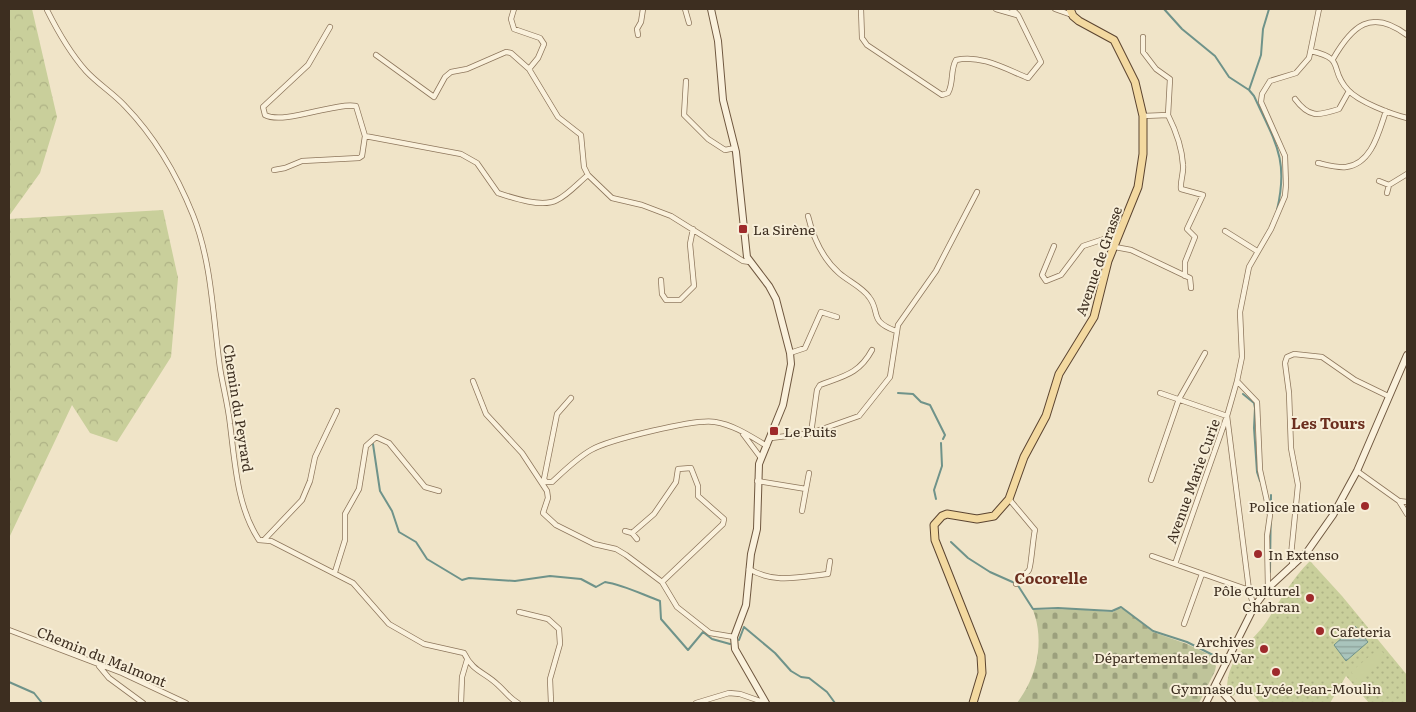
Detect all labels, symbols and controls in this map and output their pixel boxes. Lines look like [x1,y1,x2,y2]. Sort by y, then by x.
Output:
street label: Avenue de Grasse [1070,203,1126,319]
place label: La Sirène [753,219,815,239]
marker: La Sirène [737,223,749,235]
street label: Chemin du Peyrard [219,343,259,474]
district label: Les Tours [1291,411,1365,434]
street label: Avenue Marie Curie [1160,416,1224,546]
place label: Le Puits [784,421,836,441]
marker: Le Puits [768,425,780,437]
place label: Police nationale [1249,496,1355,516]
marker: Police nationale [1359,500,1371,512]
place label: In Extenso [1268,544,1339,564]
marker: In Extenso [1252,548,1264,560]
district label: Cocorelle [1015,566,1088,589]
place label: Pôle Culturel Chabran [1213,580,1300,616]
marker: Pôle Culturel Chabran [1304,592,1316,604]
street label: Chemin du Malmont [34,621,170,691]
place label: Cafeteria [1330,621,1392,641]
marker: Cafeteria [1314,625,1326,637]
place label: Archives Départementales du Var [1094,631,1254,667]
marker: Archives Départementales du Var [1258,643,1270,655]
marker: Gymnase du Lycée Jean-Moulin [1270,666,1282,678]
place label: Gymnase du Lycée Jean-Moulin [1171,678,1381,698]

